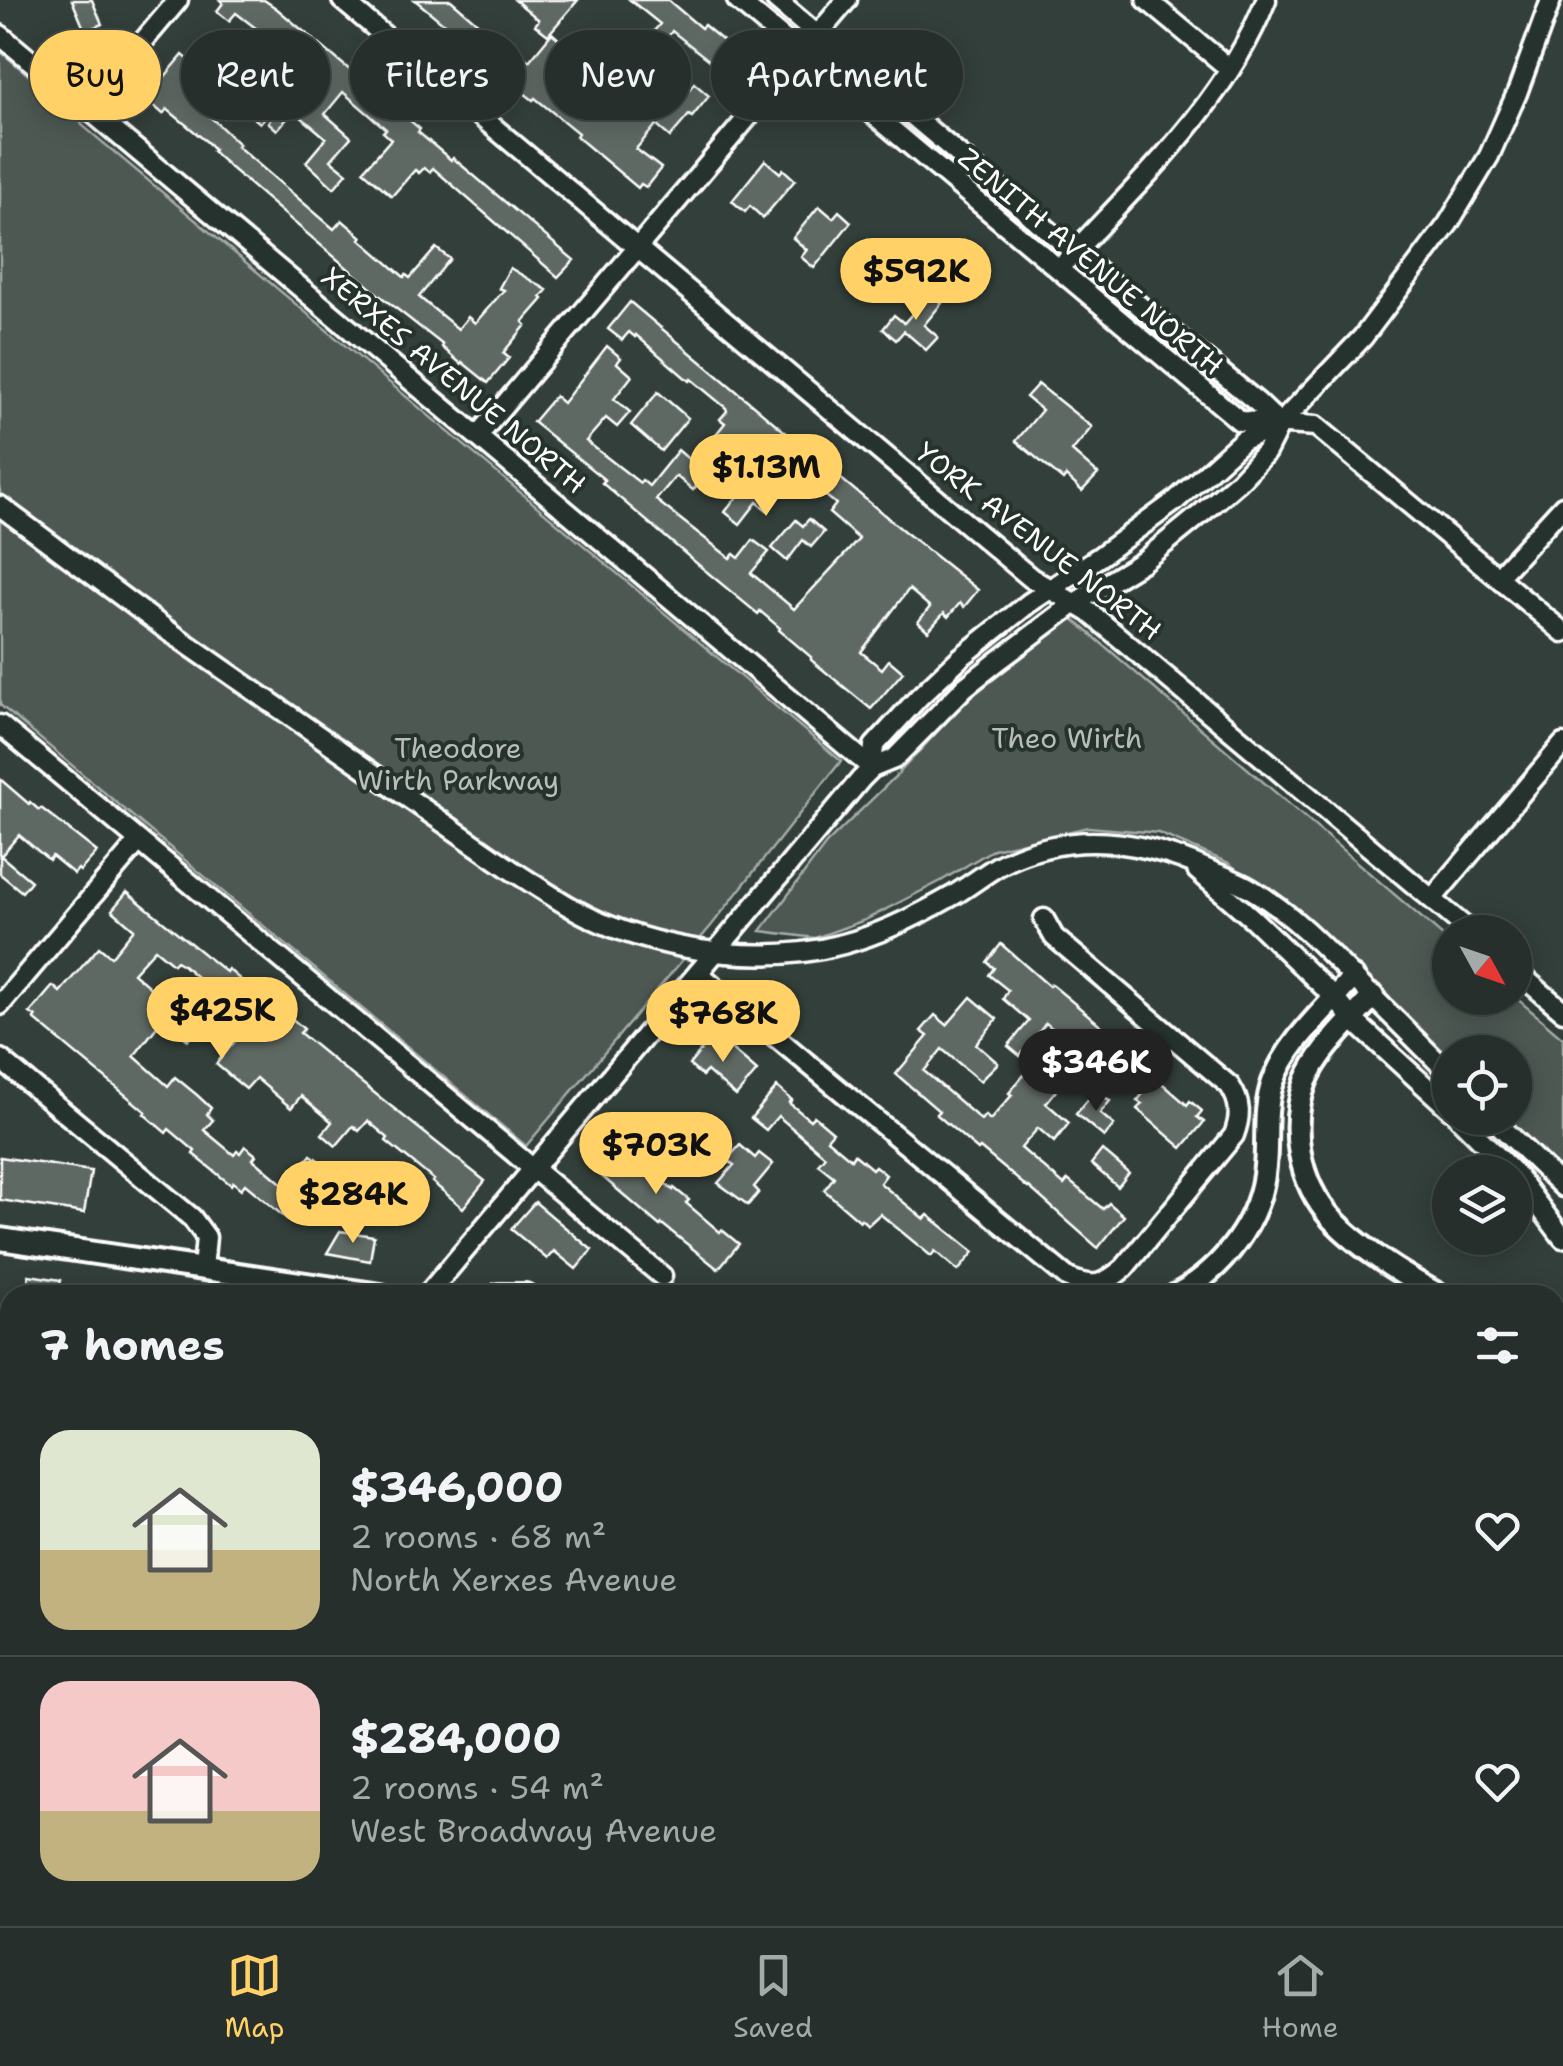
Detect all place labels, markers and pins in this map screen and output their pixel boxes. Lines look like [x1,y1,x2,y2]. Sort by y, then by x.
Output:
pin: $592K [846,238,986,323]
pin: $1.13M [685,434,847,519]
pin: $425K [152,977,292,1062]
pin: $768K [653,980,793,1065]
pin: $346K [1026,1029,1166,1114]
pin: $703K [586,1112,726,1197]
pin: $284K [283,1161,423,1246]

